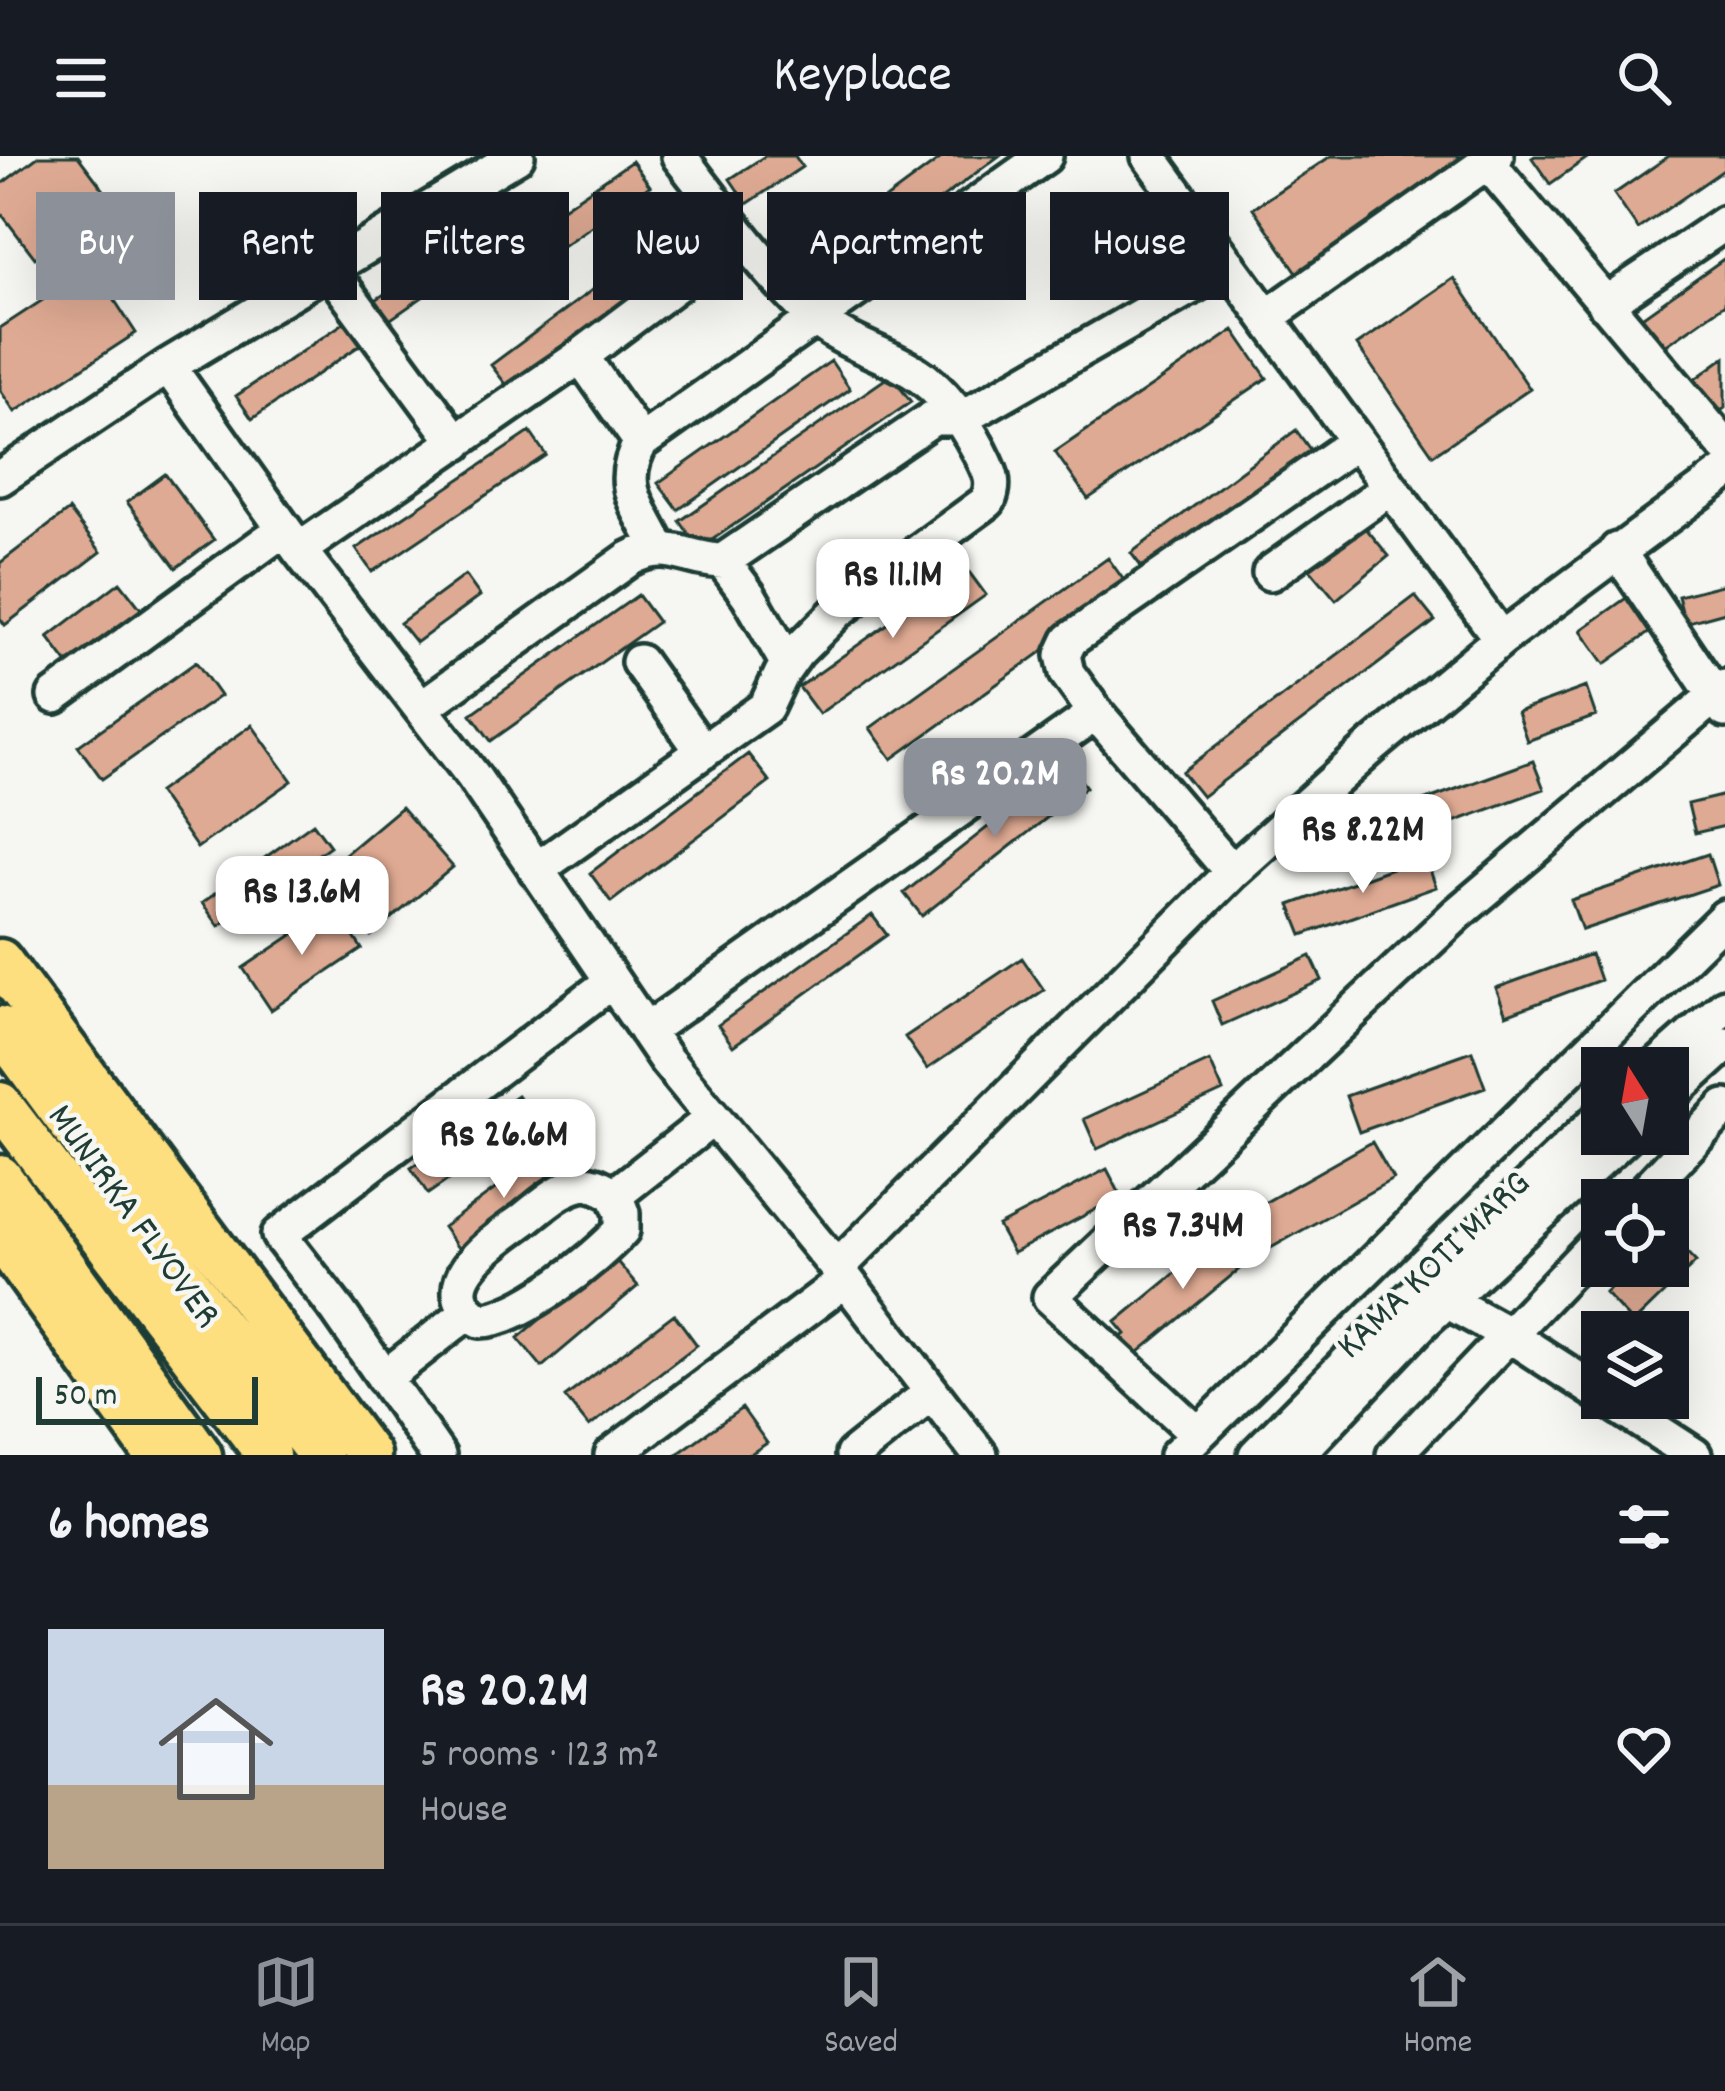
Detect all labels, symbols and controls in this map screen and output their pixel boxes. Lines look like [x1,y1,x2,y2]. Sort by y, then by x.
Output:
text: Keyplace [773,40,952,117]
icon: menu [48,45,114,111]
icon: search [1611,45,1677,111]
chip: Buy [36,192,175,300]
chip: Rent [199,192,357,300]
chip: Filters [381,192,569,300]
chip: New [593,192,743,300]
chip: Apartment [767,192,1026,300]
chip: House [1050,192,1229,300]
pin: Rs 11.1M [769,539,1017,641]
text: Rs 11.1M [843,550,943,605]
pin: Rs 20.2M [871,738,1119,840]
text: Rs 20.2M [930,749,1060,804]
pin: Rs 8.22M [1239,794,1487,896]
text: Rs 8.22M [1301,805,1425,860]
pin: Rs 13.6M [178,856,426,958]
text: Rs 13.6M [243,867,361,922]
north arrow [1581,1047,1689,1155]
map controls [1581,1047,1689,1419]
street label: MUNIRKA FLYOVER [31,1094,232,1341]
pin: Rs 26.6M [380,1099,628,1201]
text: Rs 26.6M [440,1110,568,1165]
street label: KAMA KOTI MARG [1326,1159,1545,1374]
button: locate [1581,1179,1689,1287]
pin: Rs 7.34M [1059,1190,1307,1292]
text: Rs 7.34M [1122,1201,1244,1256]
button: layers [1581,1311,1689,1419]
scale bar [36,1371,258,1424]
text: 50 m [54,1374,118,1421]
text: 6 homes [48,1491,210,1563]
icon: filters [1611,1494,1677,1560]
text: Rs 20.2M [420,1658,589,1730]
icon: home [144,1677,288,1821]
icon: heart [1611,1716,1677,1782]
text: 5 rooms · 123 m² [420,1730,659,1785]
text: House [420,1785,508,1840]
tab: Map [253,1949,319,2068]
tab: Saved [824,1949,898,2068]
tab: Home [1403,1949,1472,2068]

